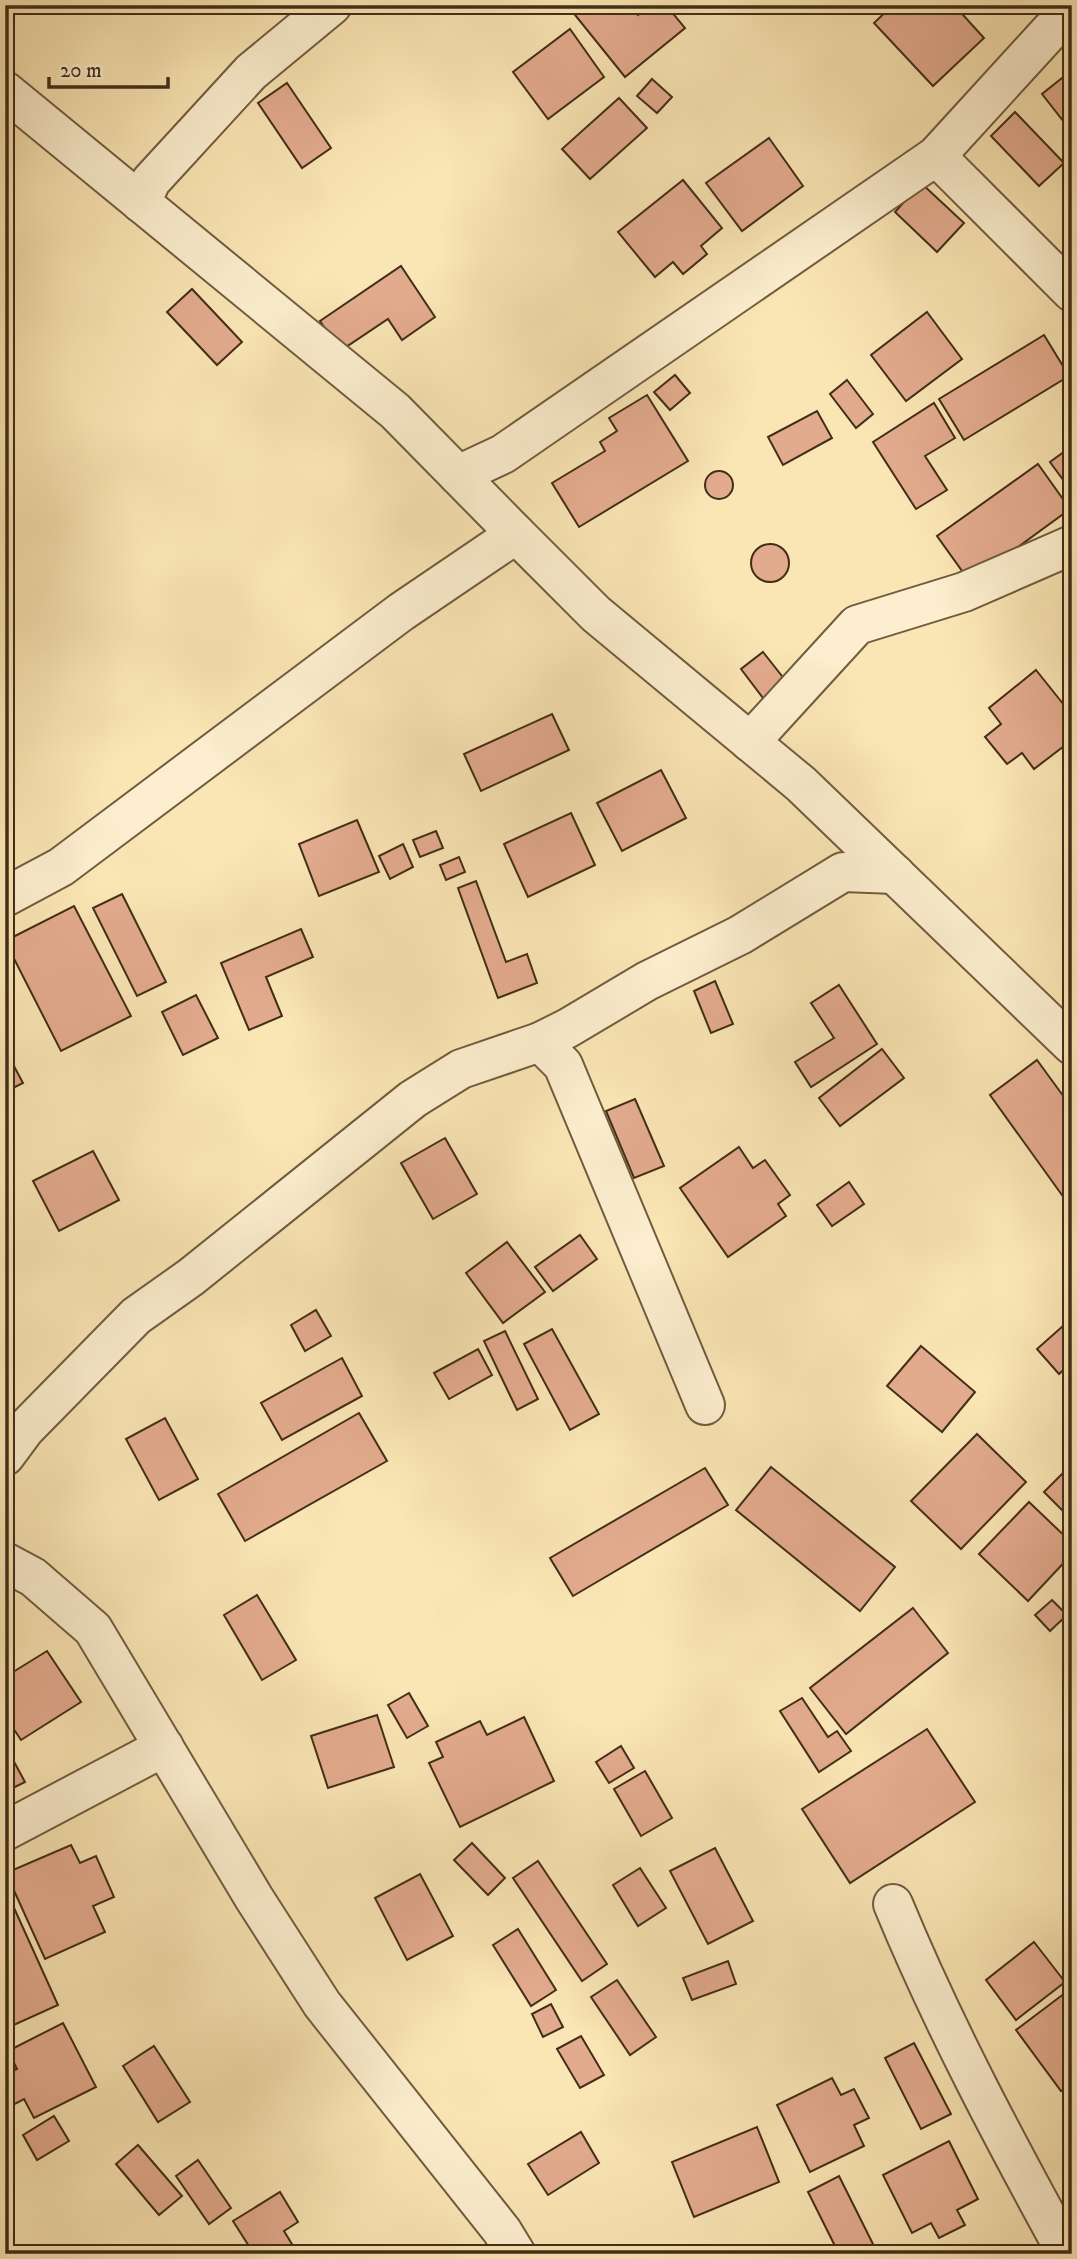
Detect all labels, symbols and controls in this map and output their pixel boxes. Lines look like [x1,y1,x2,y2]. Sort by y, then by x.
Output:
scale bar [49,46,168,90]
text: 20 m [60,58,102,84]

